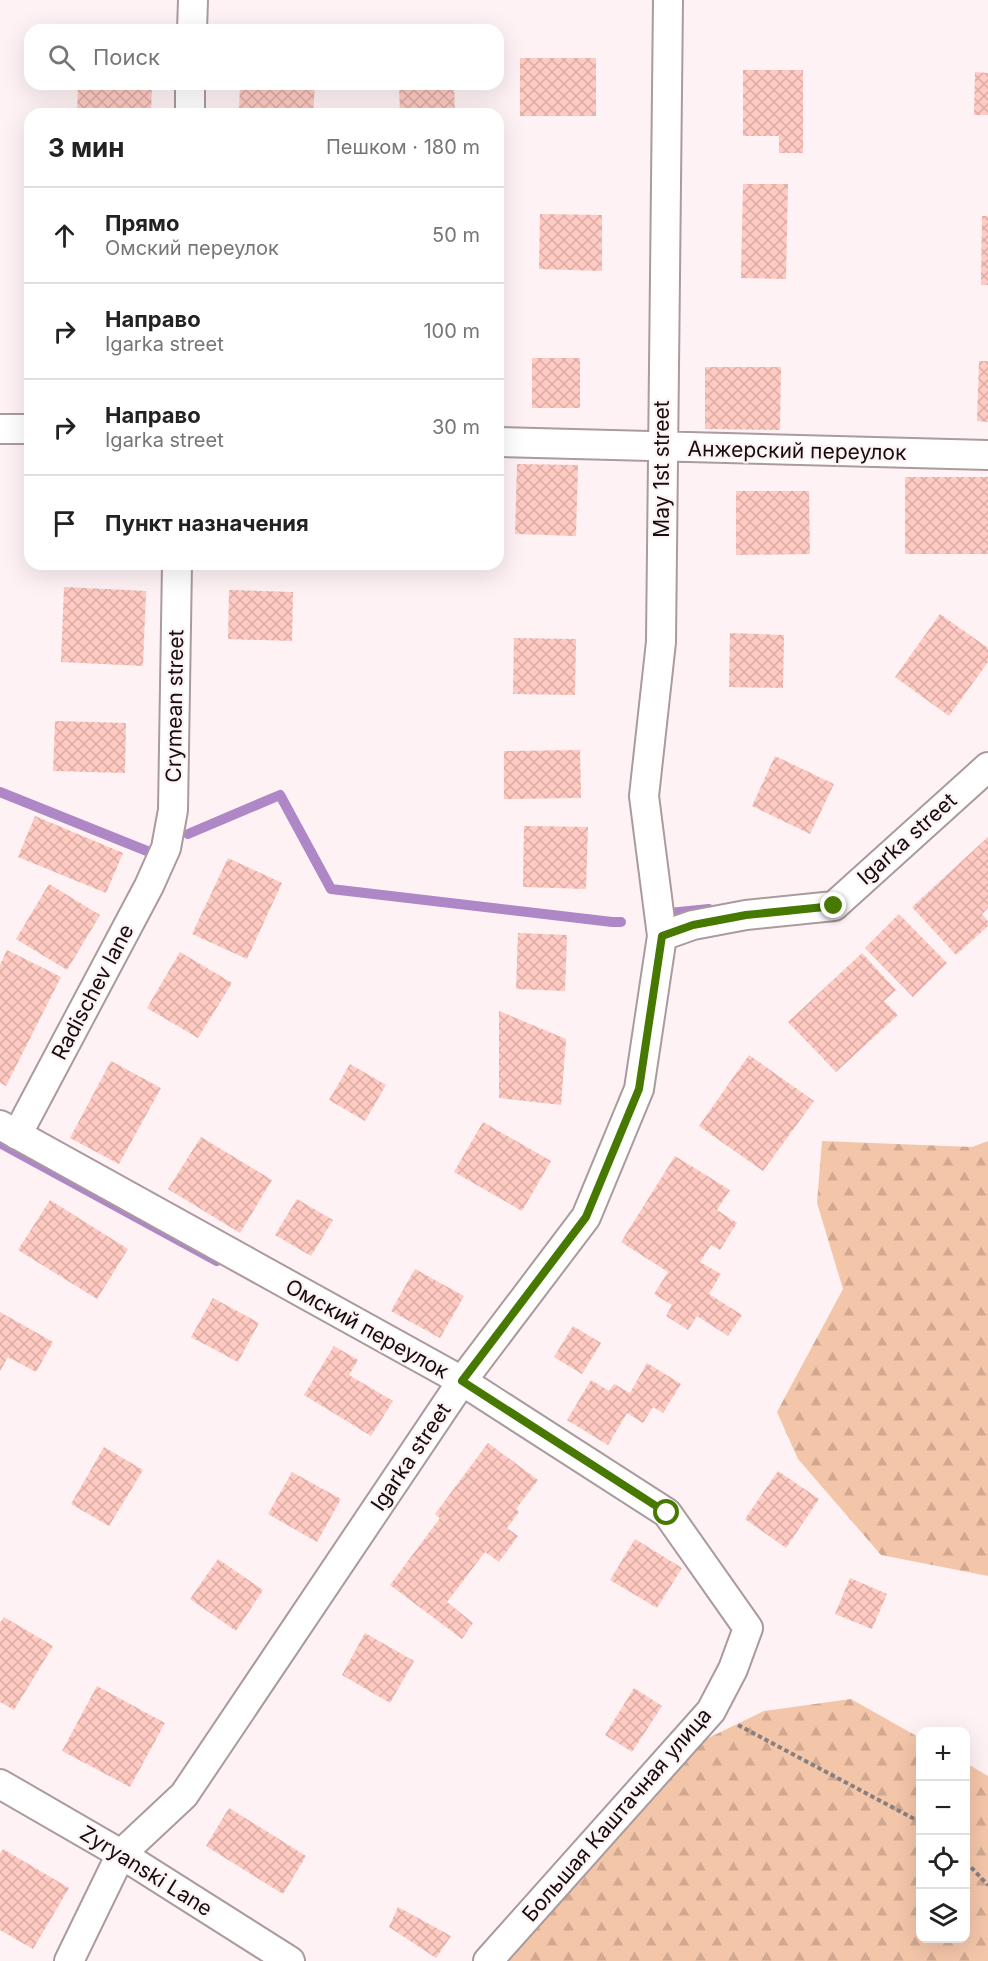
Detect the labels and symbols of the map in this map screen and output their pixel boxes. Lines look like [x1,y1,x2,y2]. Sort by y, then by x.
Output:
street label: May 1st street [649,400,674,538]
street label: Анжерский переулок [687,436,907,465]
street label: Crymean street [161,629,188,783]
street label: Igarka street [852,788,961,890]
route end [820,892,846,918]
street label: Radischev lane [46,920,139,1064]
street label: Омский переулок [281,1273,454,1384]
street label: Igarka street [365,1398,456,1515]
route start [653,1499,679,1525]
street label: Большая Каштачная улица [517,1703,716,1927]
street label: Zyryanski Lane [76,1820,217,1921]

